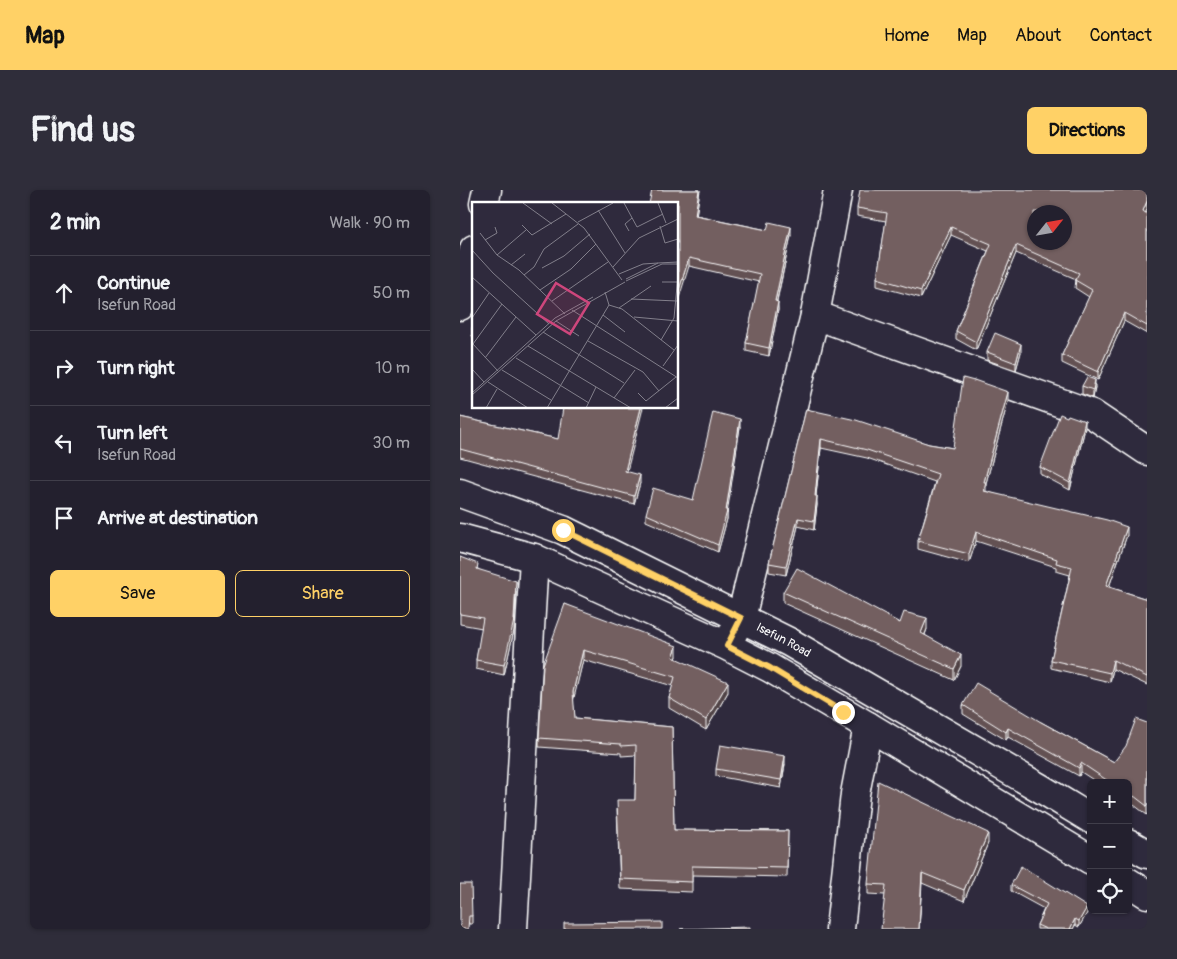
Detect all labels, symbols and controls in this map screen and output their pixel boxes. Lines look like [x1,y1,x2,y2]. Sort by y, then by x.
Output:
text: Map [25,21,65,50]
text: Home [884,24,929,47]
text: Map [957,24,987,47]
text: About [1015,24,1061,47]
text: Contact [1089,24,1152,47]
button: Directions [1027,107,1147,154]
text: Find us [30,108,135,152]
inset map [472,202,679,409]
north arrow [1027,205,1072,250]
text: 2 min [50,209,100,236]
text: Walk · 90 m [329,213,410,233]
text: Continue [97,271,170,295]
icon: ahead [50,279,78,307]
text: 50 m [373,283,410,303]
text: Isefun Road [97,295,176,315]
icon: right [50,354,78,382]
text: Turn right [97,356,175,380]
text: 10 m [375,358,410,378]
text: Turn left [97,421,167,445]
icon: left [50,429,78,457]
text: 30 m [372,433,410,453]
text: Isefun Road [97,445,176,465]
icon: arrive [50,504,78,532]
text: Arrive at destination [97,506,258,530]
route start [552,519,575,542]
button: Save [50,570,225,617]
button: Share [235,570,410,617]
street label: Isefun Road [754,620,813,661]
route end [832,701,855,724]
map controls [1087,779,1132,914]
button: + [1087,779,1132,824]
button: − [1087,824,1132,869]
button: locate [1087,869,1132,914]

